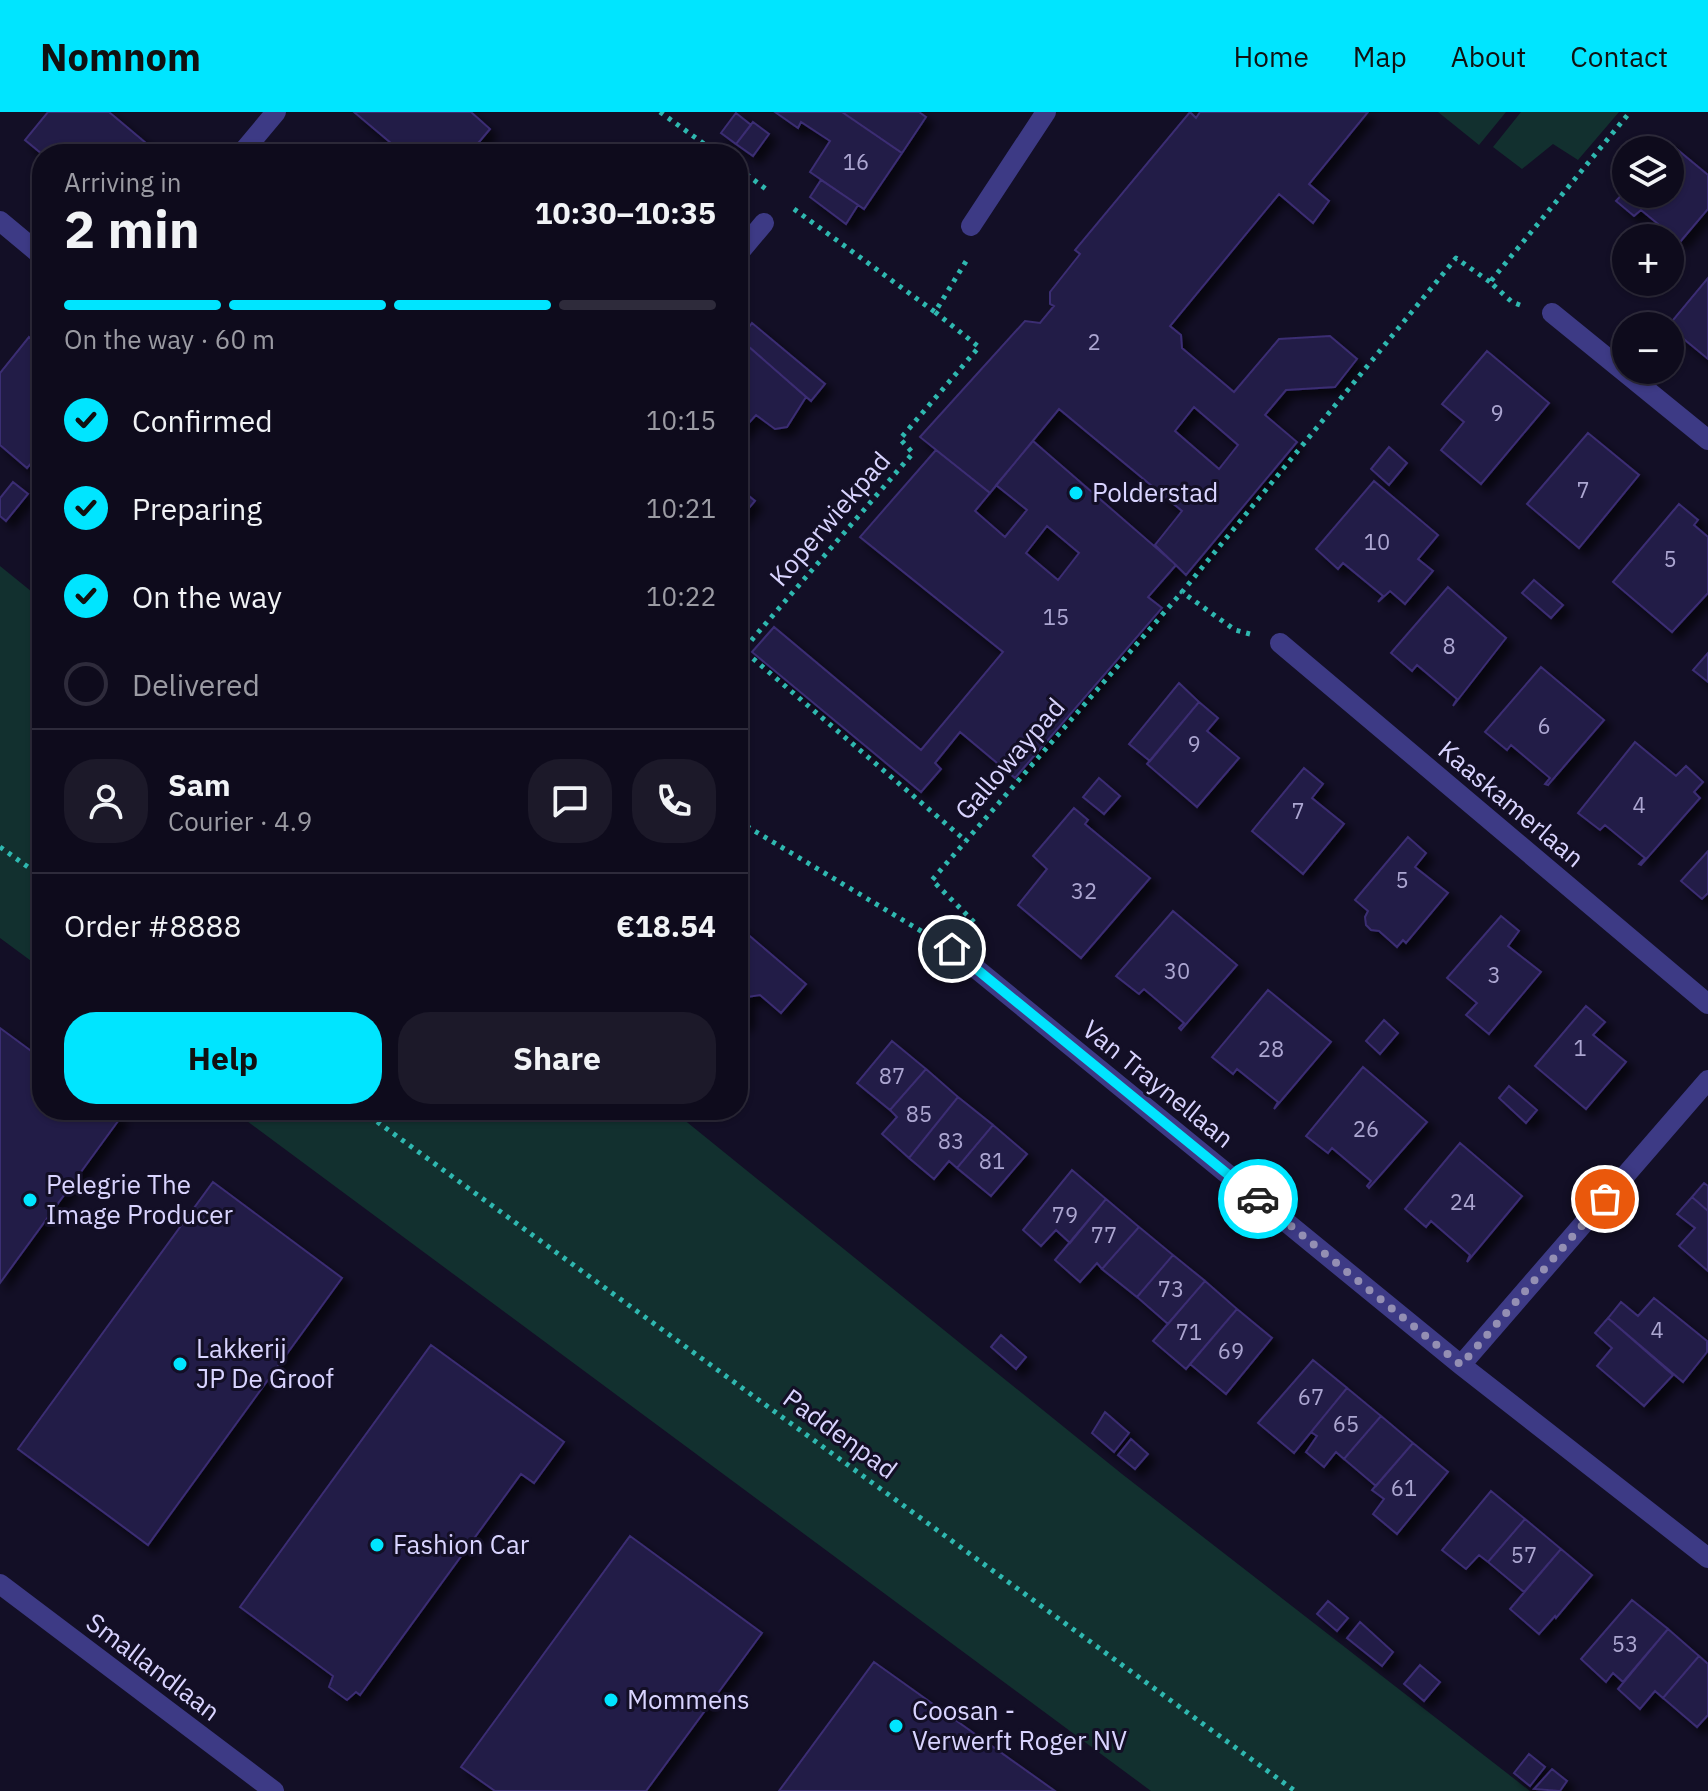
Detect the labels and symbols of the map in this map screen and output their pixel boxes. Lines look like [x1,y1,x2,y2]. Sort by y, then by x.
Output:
house number: 16 [843,147,869,176]
house number: 2 [1087,327,1101,356]
house number: 9 [1490,398,1504,427]
street label: Koperwiekpad [761,444,897,593]
place label: Polderstad [1092,475,1218,509]
house number: 7 [1576,475,1590,504]
marker: Polderstad [1067,484,1085,502]
house number: 10 [1364,527,1390,556]
house number: 5 [1663,544,1677,573]
house number: 15 [1043,602,1069,631]
house number: 8 [1442,631,1456,660]
street label: Gallowaypad [947,690,1072,826]
house number: 6 [1537,711,1551,740]
house number: 9 [1187,729,1201,758]
street label: Kaaskamerlaan [1432,732,1592,874]
house number: 4 [1632,790,1646,819]
house number: 7 [1291,796,1305,825]
house number: 5 [1395,865,1409,894]
house number: 32 [1071,876,1097,905]
pin [918,915,986,983]
house number: 30 [1164,956,1190,985]
house number: 3 [1487,960,1501,989]
street label: Van Traynellaan [1076,1012,1241,1155]
house number: 1 [1573,1033,1587,1062]
house number: 28 [1258,1034,1284,1063]
house number: 87 [879,1061,905,1090]
house number: 85 [906,1099,932,1128]
house number: 26 [1353,1114,1379,1143]
house number: 83 [938,1126,964,1155]
house number: 81 [979,1146,1005,1175]
courier [1218,1159,1298,1239]
pin [1571,1165,1639,1233]
place label: Pelegrie The Image Producer [46,1167,233,1231]
house number: 24 [1450,1187,1476,1216]
marker: Pelegrie The Image Producer [21,1191,39,1209]
house number: 79 [1052,1200,1078,1229]
house number: 77 [1091,1220,1117,1249]
house number: 73 [1158,1274,1184,1303]
house number: 4 [1650,1315,1664,1344]
house number: 71 [1176,1317,1202,1346]
place label: Lakkerij JP De Groof [196,1331,334,1395]
house number: 69 [1218,1336,1244,1365]
marker: Lakkerij JP De Groof [171,1355,189,1373]
street label: Paddenpad [777,1380,904,1486]
house number: 67 [1298,1382,1324,1411]
house number: 65 [1333,1409,1359,1438]
house number: 61 [1391,1473,1417,1502]
place label: Fashion Car [393,1527,530,1561]
marker: Fashion Car [368,1536,386,1554]
house number: 57 [1511,1540,1537,1569]
street label: Smallandlaan [80,1605,227,1728]
house number: 53 [1612,1629,1638,1658]
place label: Mommens [627,1682,750,1716]
marker: Mommens [602,1691,620,1709]
place label: Coosan - Verwerft Roger NV [912,1693,1127,1757]
marker: Coosan - Verwerft Roger NV [887,1717,905,1735]

